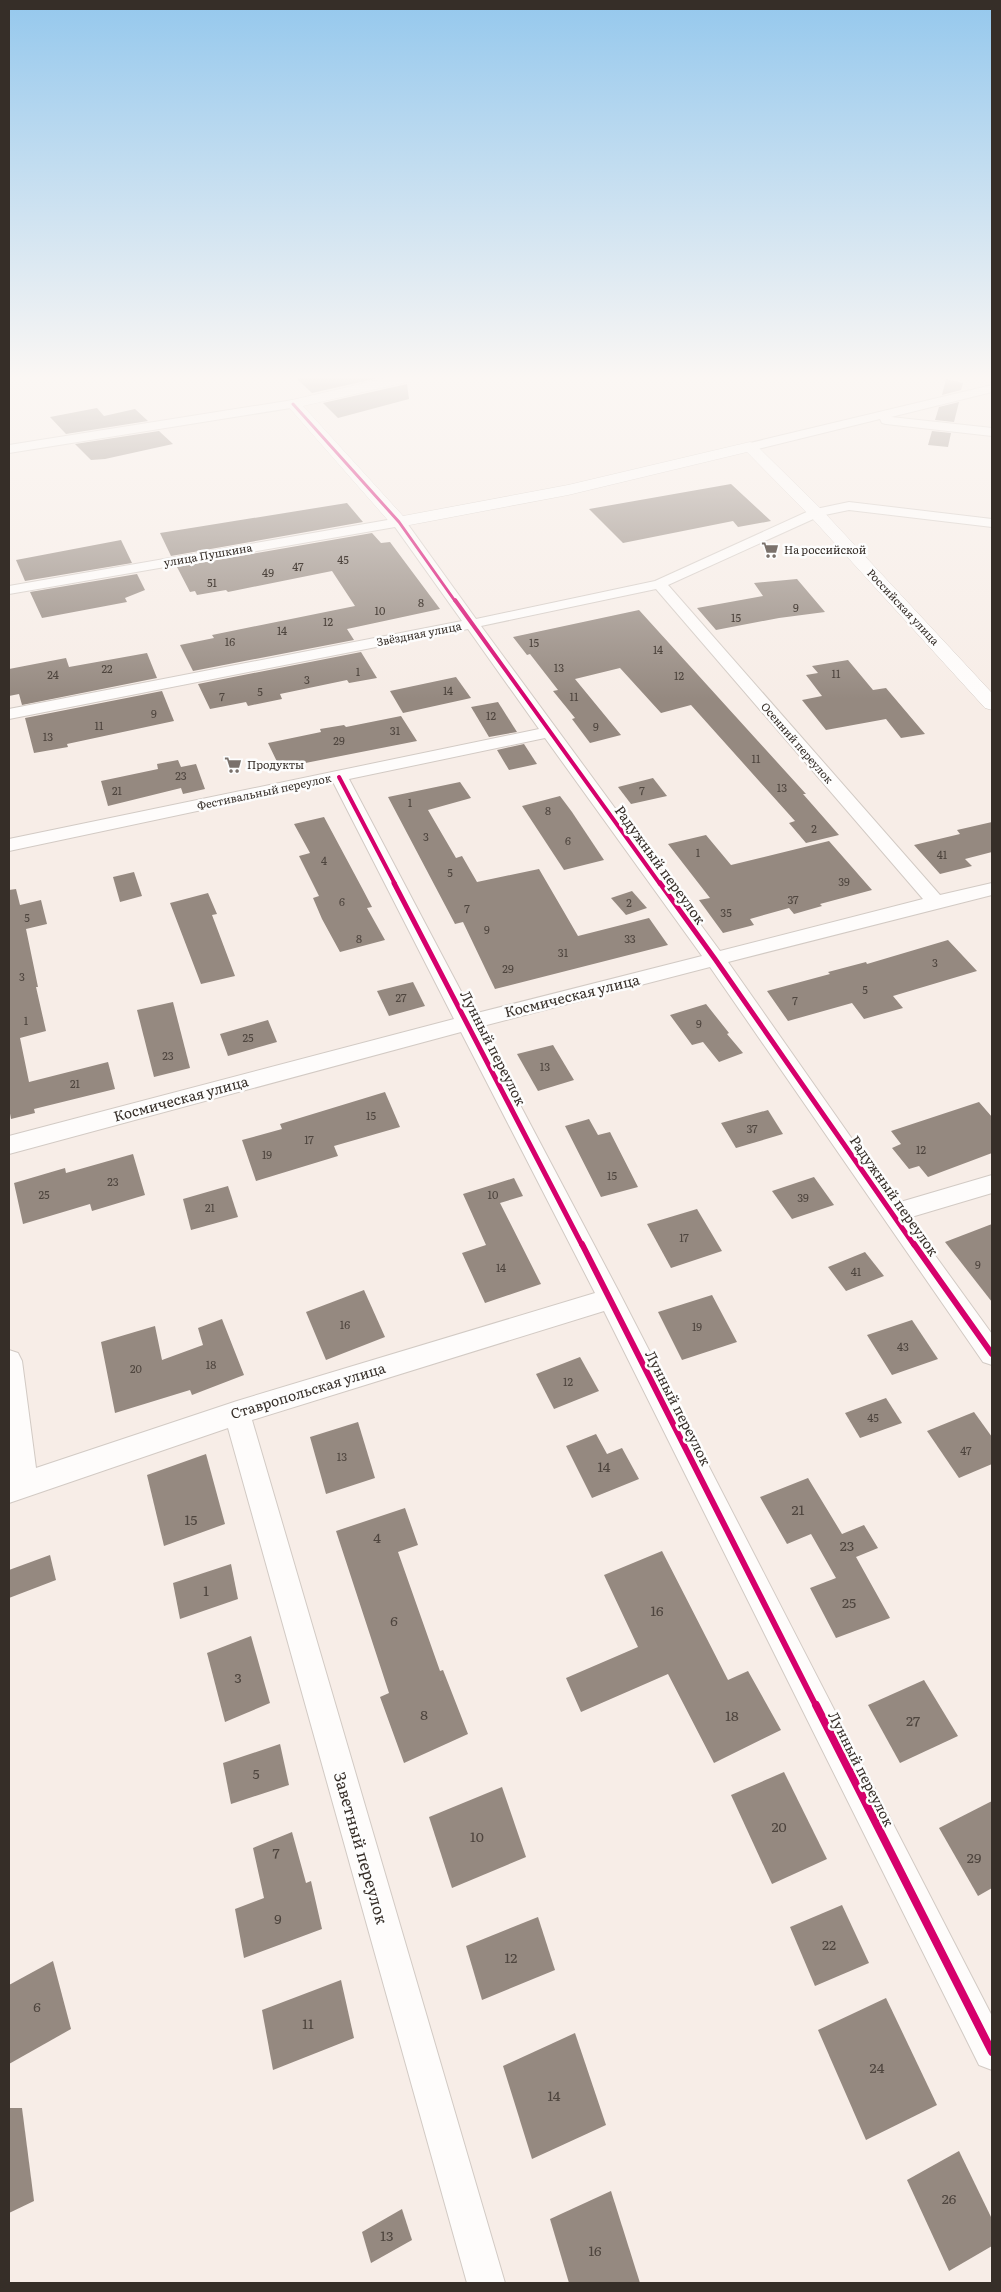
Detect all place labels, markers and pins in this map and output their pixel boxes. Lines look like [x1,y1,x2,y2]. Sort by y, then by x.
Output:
supermarket icon: На российской [760,540,780,560]
place label: На российской [784,541,866,557]
supermarket icon: Продукты [223,755,243,775]
place label: Продукты [247,756,304,772]

